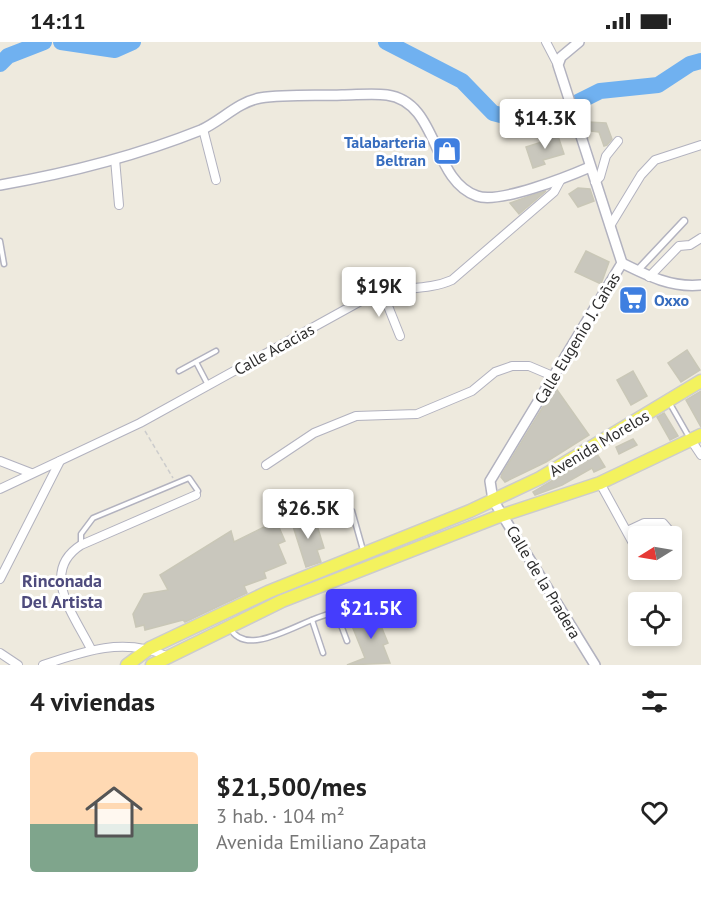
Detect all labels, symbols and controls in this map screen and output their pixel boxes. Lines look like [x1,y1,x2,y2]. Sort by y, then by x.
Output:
text: 14:11 [30,7,86,35]
pin: $14.3K [496,99,594,150]
text: $14.3K [514,105,576,131]
place label: Talabarteria Beltran [344,132,426,170]
shop icon: Talabarteria Beltran [431,135,463,167]
pin: $19K [343,267,415,318]
street label: Calle Eugenio J. Cañas [530,268,624,407]
text: $19K [356,273,402,299]
supermarket icon: Oxxo [617,284,649,316]
place label: Oxxo [654,290,690,310]
street label: Calle Acacias [230,319,318,379]
street label: Avenida Morelos [545,405,653,481]
pin: $26.5K [259,489,357,540]
text: $26.5K [277,495,339,521]
street label: Calle de la Pradera [502,522,586,642]
north arrow [628,526,682,580]
map controls [628,526,682,646]
district label: Rinconada Del Artista [21,569,103,613]
pin: $21.5K [322,589,420,640]
button: locate [628,592,682,646]
text: $21.5K [340,595,402,621]
text: 4 viviendas [30,685,155,718]
icon: filters [638,685,671,718]
text: $21,500/mes [216,770,367,803]
icon: home [78,776,150,848]
icon: heart [638,796,671,829]
text: 3 hab. · 104 m² [216,803,345,829]
text: Avenida Emiliano Zapata [216,829,427,855]

